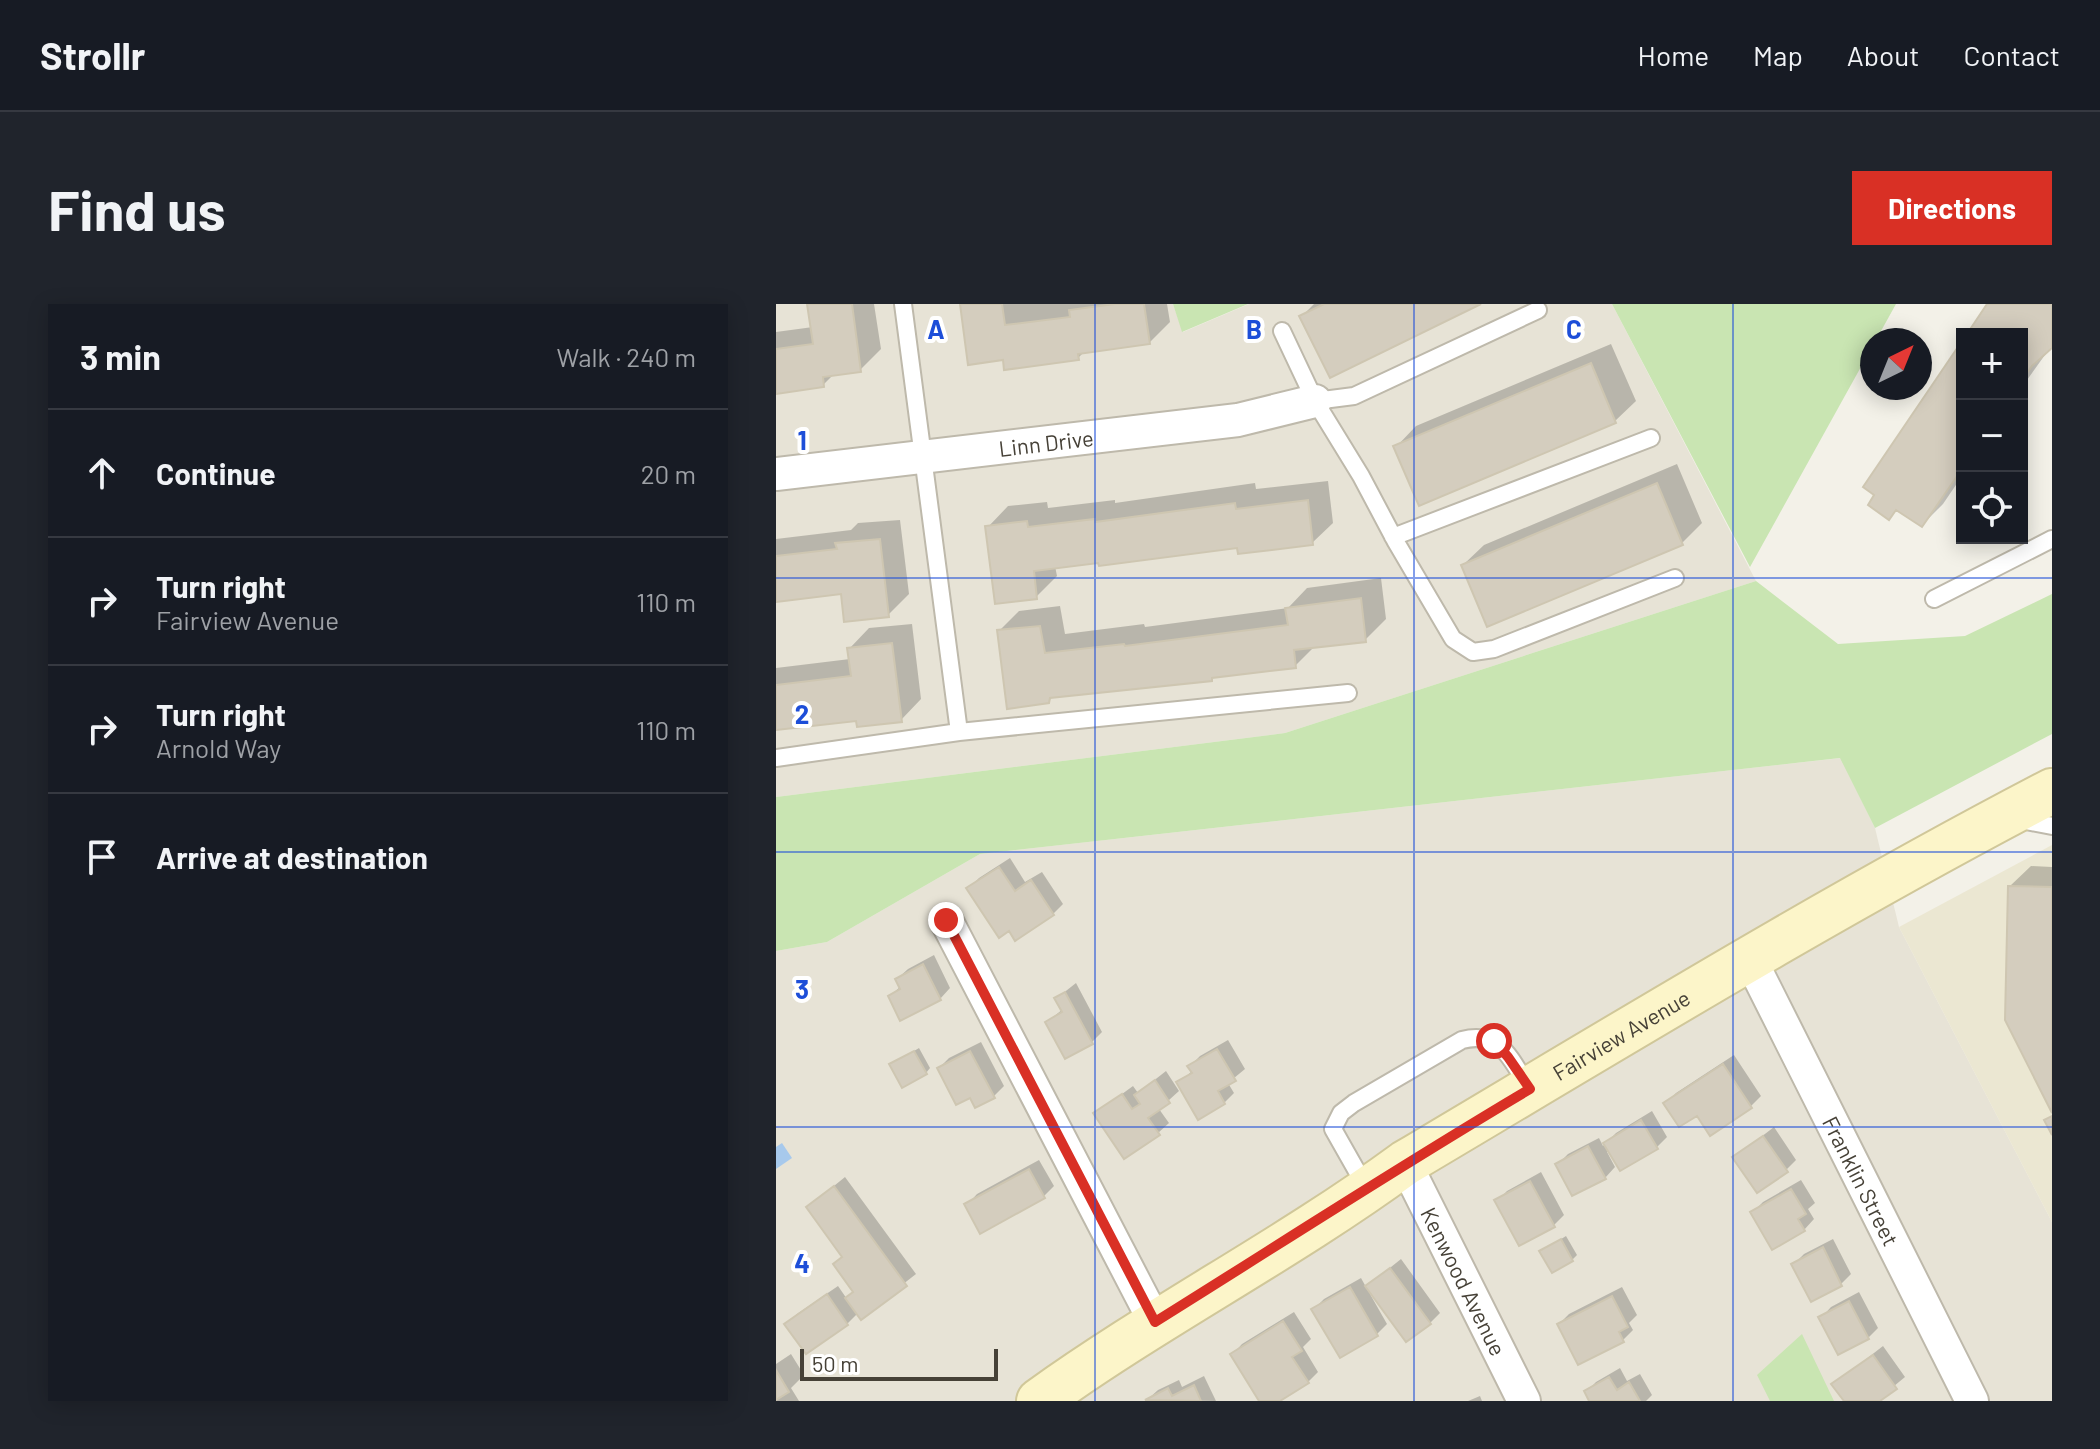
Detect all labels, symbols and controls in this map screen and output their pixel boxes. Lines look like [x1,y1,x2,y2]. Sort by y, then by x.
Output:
text: Strollr [40,32,145,78]
text: Home [1638,38,1709,72]
text: Map [1753,38,1803,72]
text: About [1847,38,1919,72]
text: Contact [1963,38,2060,72]
button: Directions [1852,171,2052,245]
text: Find us [48,175,226,242]
text: A [927,313,945,344]
text: B [1246,313,1262,344]
text: C [1566,313,1582,344]
north arrow [1860,328,1932,400]
map controls [1956,328,2028,544]
button: + [1956,328,2028,400]
text: 3 min [80,336,161,377]
text: Walk · 240 m [557,341,696,372]
button: − [1956,400,2028,472]
text: 1 [797,424,807,455]
street label: Linn Drive [997,424,1095,461]
icon: ahead [80,451,124,495]
text: Continue [156,455,276,491]
text: 20 m [641,458,696,489]
button: locate [1956,472,2028,544]
text: Turn right [156,568,286,604]
icon: right [80,579,124,623]
text: 110 m [636,586,696,617]
text: Fairview Avenue [156,604,339,635]
text: Turn right [156,696,286,732]
text: 2 [795,698,809,729]
icon: right [80,707,124,751]
text: 110 m [636,714,696,745]
text: Arnold Way [156,732,281,763]
icon: arrive [80,835,124,879]
text: Arrive at destination [156,839,428,875]
route end [928,902,964,938]
text: 3 [795,973,809,1004]
street label: Fairview Avenue [1548,984,1694,1085]
route start [1476,1023,1512,1059]
street label: Franklin Street [1818,1112,1905,1250]
street label: Kenwood Avenue [1416,1203,1512,1360]
text: 4 [794,1247,810,1278]
scale bar [800,1345,998,1381]
text: 50 m [812,1350,858,1376]

